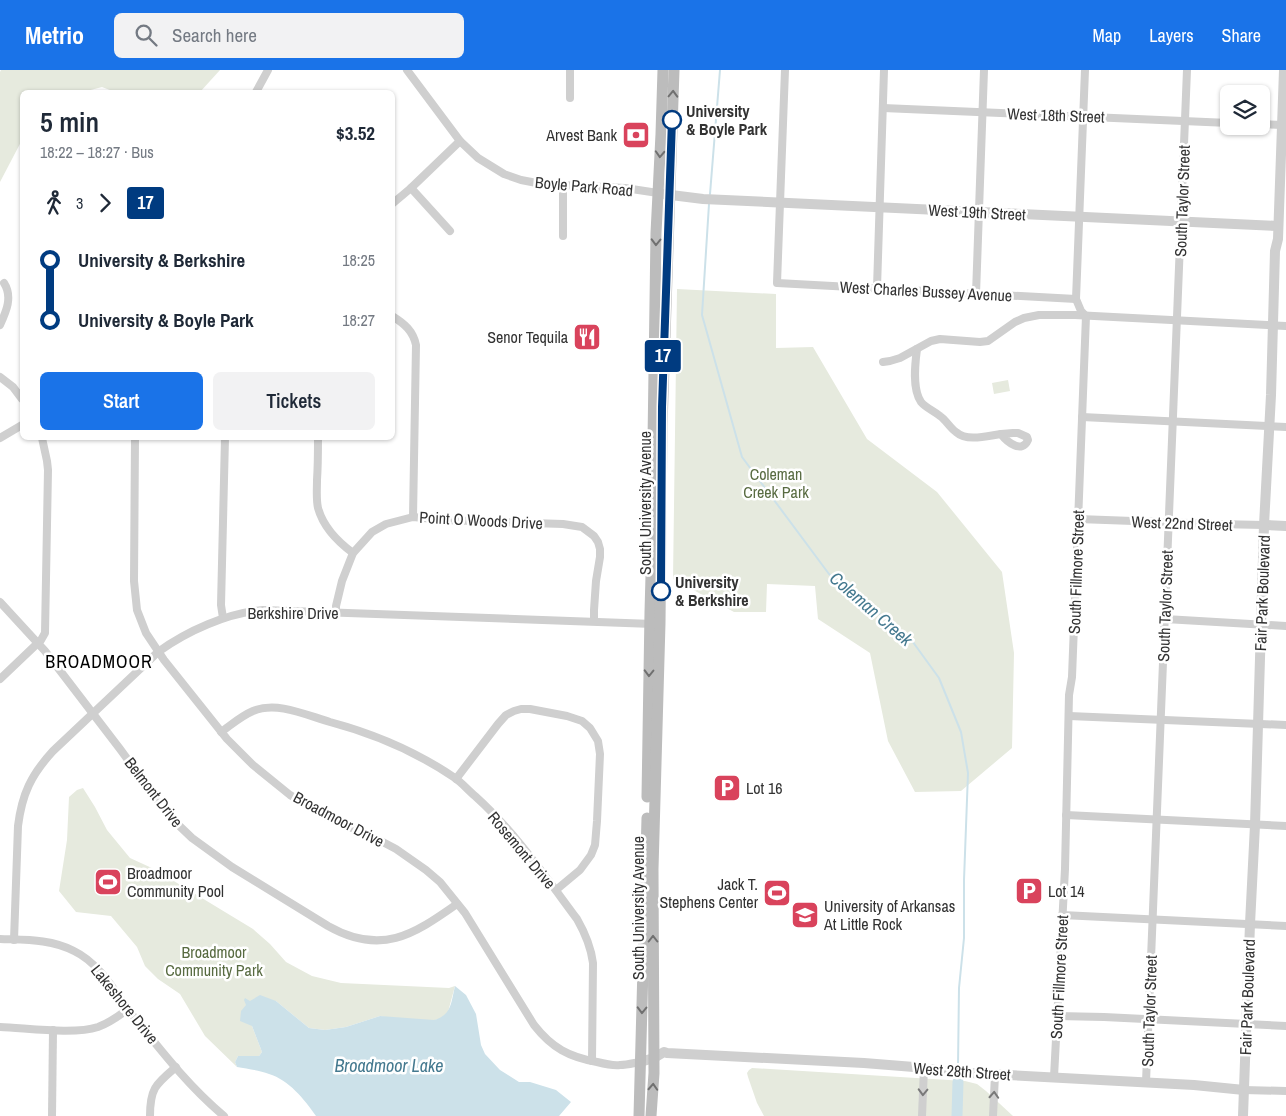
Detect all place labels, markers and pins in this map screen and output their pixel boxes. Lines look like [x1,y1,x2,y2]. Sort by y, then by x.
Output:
place label: University & Boyle Park [686,100,768,140]
marker: University & Boyle Park [662,110,682,130]
bank icon: Arvest Bank [621,120,651,150]
place label: Arvest Bank [545,124,617,146]
restaurant icon: Senor Tequila [572,322,602,352]
place label: Senor Tequila [487,326,569,348]
place label: University & Berkshire [675,571,749,611]
marker: University & Berkshire [651,581,671,601]
parking icon: Lot 16 [712,773,742,803]
place label: Lot 16 [746,777,782,799]
place label: Broadmoor Community Pool [127,862,224,902]
sports icon: Broadmoor Community Pool [93,867,123,897]
place label: Jack T. Stephens Center [660,873,759,913]
parking icon: Lot 14 [1014,876,1044,906]
sports icon: Jack T. Stephens Center [762,878,792,908]
place label: Lot 14 [1048,880,1084,902]
place label: University of Arkansas At Little Rock [823,895,955,935]
school or university icon: University of Arkansas At Little Rock [790,900,820,930]

